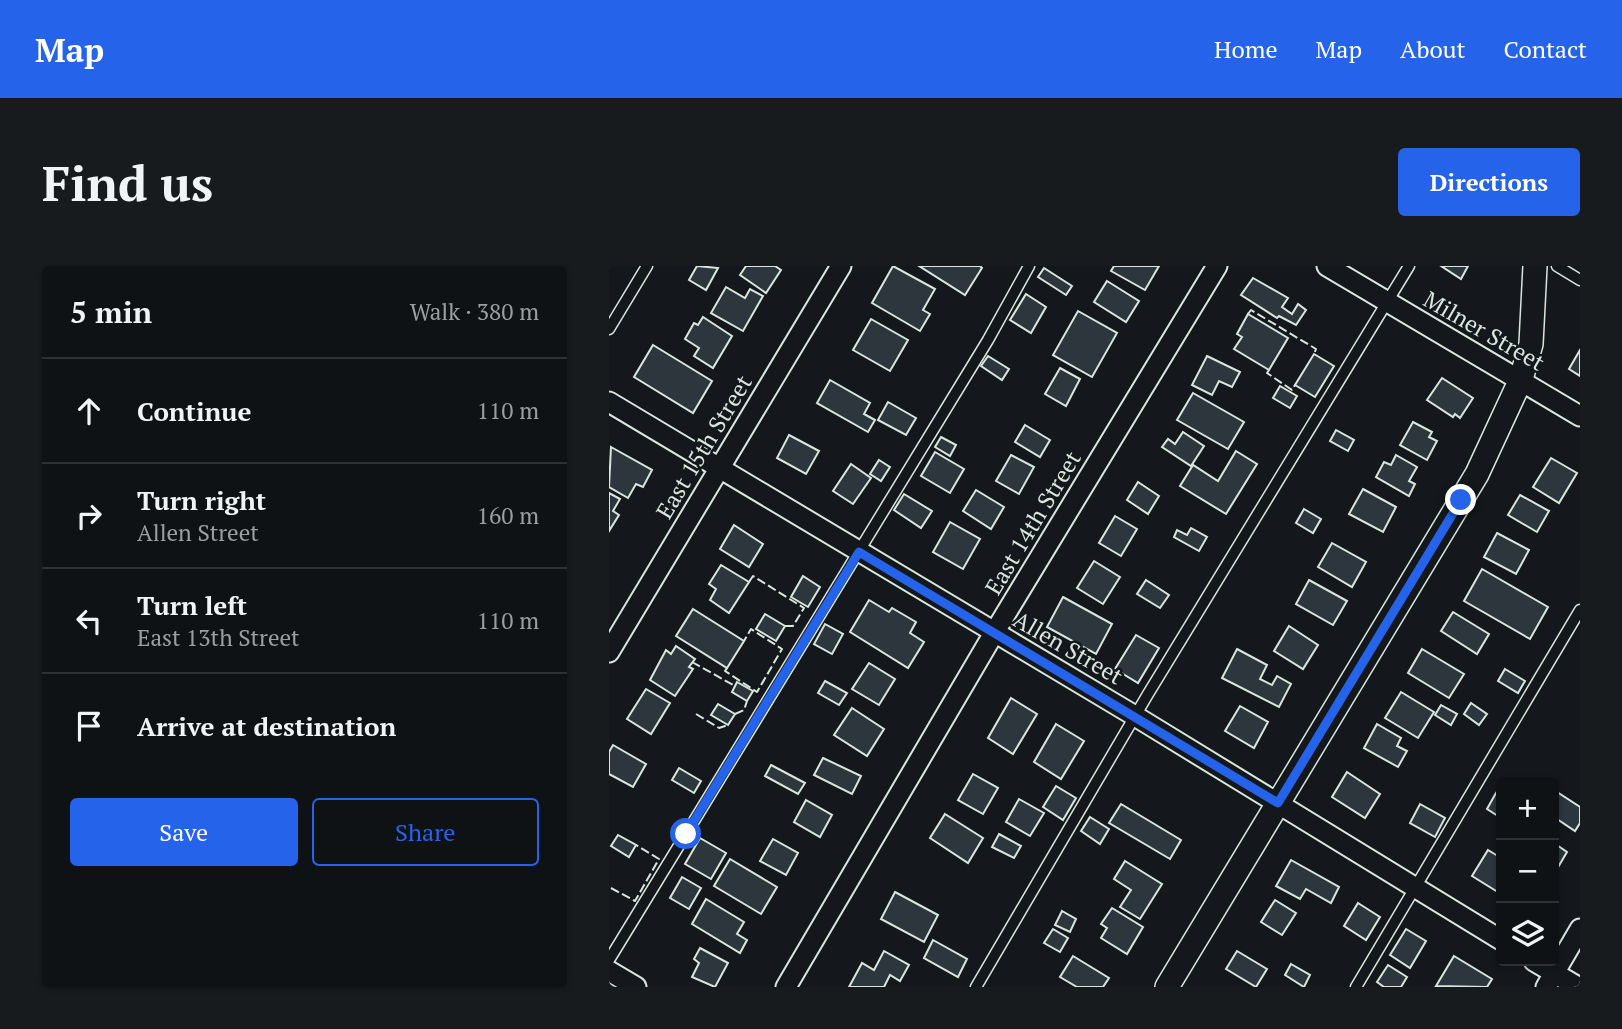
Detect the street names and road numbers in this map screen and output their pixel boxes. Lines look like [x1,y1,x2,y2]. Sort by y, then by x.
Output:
street label: Milner Street [1418,283,1551,378]
street label: East 15th Street [648,369,759,524]
street label: East 14th Street [977,445,1088,600]
street label: Allen Street [1008,604,1129,692]

